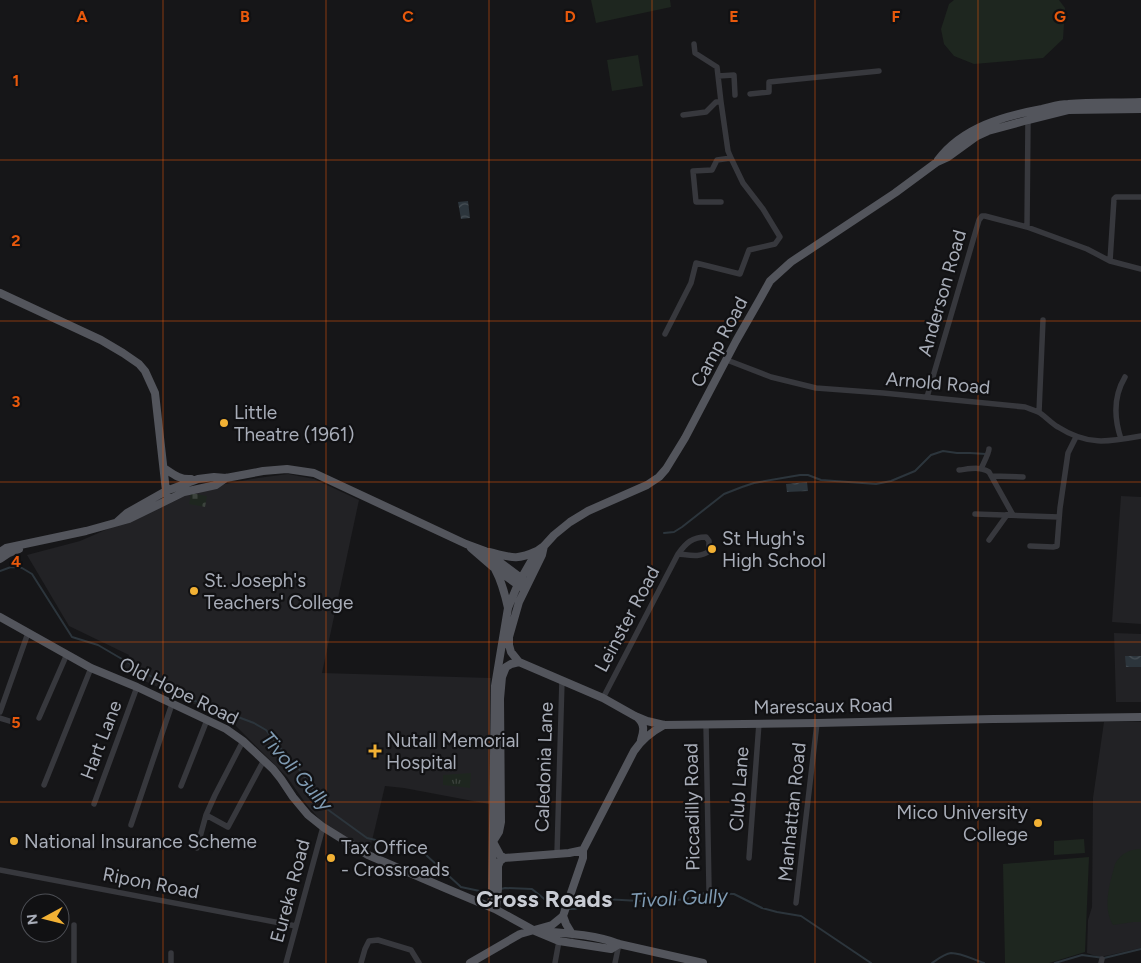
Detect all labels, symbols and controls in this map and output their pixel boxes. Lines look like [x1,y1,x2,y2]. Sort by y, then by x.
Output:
text: A [76,7,88,26]
text: B [240,7,250,26]
text: C [402,7,414,26]
text: D [564,7,576,26]
text: E [729,7,739,26]
text: F [892,7,901,26]
text: G [1054,7,1066,26]
text: 1 [13,71,19,90]
street label: Anderson Road [913,227,971,359]
text: 2 [11,231,21,250]
street label: Camp Road [686,293,752,391]
street label: Arnold Road [885,367,991,399]
text: 3 [12,392,21,411]
place label: Little Theatre (1961) [234,401,354,446]
marker: Little Theatre (1961) [218,417,230,429]
place label: St Hugh's High School [722,527,826,572]
marker: St Hugh's High School [706,543,718,555]
text: 4 [11,552,21,571]
street label: Leinster Road [590,562,664,676]
place label: St. Joseph's Teachers' College [204,569,353,614]
marker: St. Joseph's Teachers' College [188,585,200,597]
street label: Old Hope Road [116,652,242,730]
street label: Marescaux Road [753,693,893,719]
street label: Hart Lane [75,697,127,783]
street label: Caledonia Lane [530,702,558,832]
text: 5 [11,713,21,732]
water label: Tivoli Gully [256,726,339,817]
place label: Nutall Memorial Hospital [386,729,520,774]
street label: Manhattan Road [773,741,811,883]
street label: Piccadilly Road [679,743,705,871]
marker: Nutall Memorial Hospital [368,744,382,758]
street label: Club Lane [725,746,753,832]
place label: Mico University College [896,801,1028,846]
marker: Mico University College [1032,817,1044,829]
place label: National Insurance Scheme [24,830,257,853]
marker: National Insurance Scheme [8,835,20,847]
place label: Tax Office - Crossroads [341,836,450,881]
street label: Eureka Road [265,837,315,945]
marker: Tax Office - Crossroads [325,852,337,864]
street label: Ripon Road [101,862,201,904]
water label: Tivoli Gully [630,883,730,913]
district label: Cross Roads [476,884,612,913]
north arrow [20,893,70,943]
text: N [23,913,42,926]

